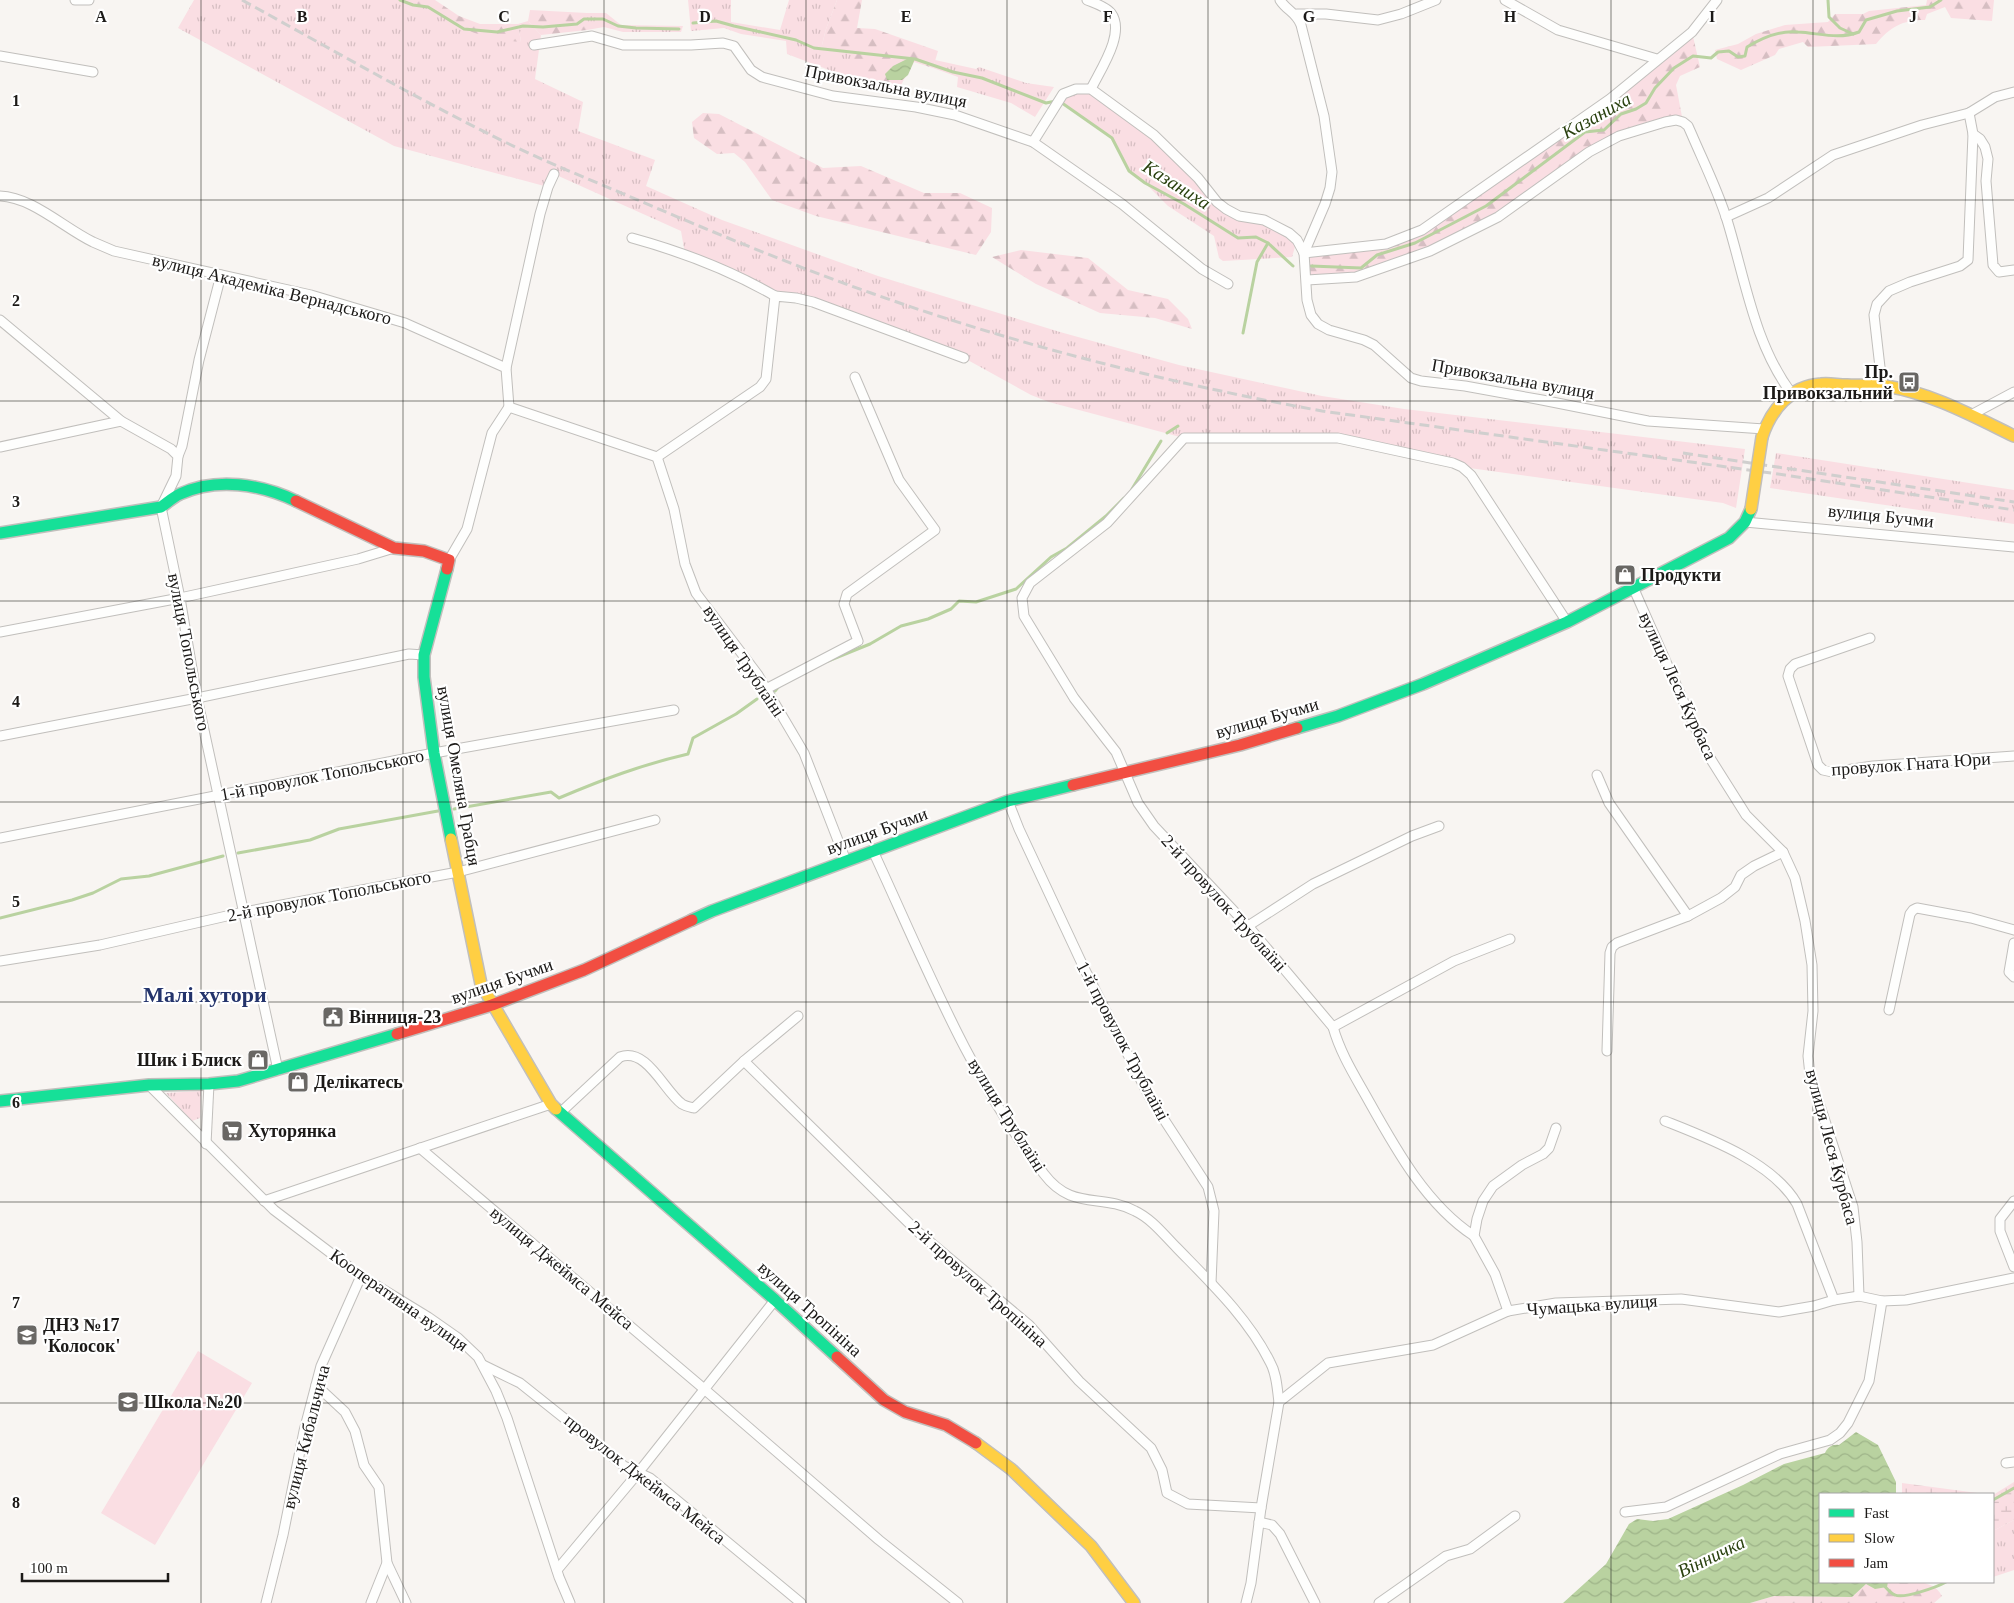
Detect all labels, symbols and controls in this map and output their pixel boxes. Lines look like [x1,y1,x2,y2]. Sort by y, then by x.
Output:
text: A [95,8,107,25]
text: B [297,8,308,25]
text: C [498,8,510,25]
text: D [699,8,711,25]
text: E [901,8,911,25]
text: F [1103,8,1113,25]
text: G [1303,8,1316,25]
text: H [1504,8,1517,25]
text: I [1709,8,1715,25]
text: J [1909,8,1917,25]
street label: Привокзальна вулиця [803,60,969,112]
water label: Казаниха [1557,88,1634,143]
text: 1 [12,92,20,109]
water label: Казаниха [1138,155,1214,213]
street label: вулиця Академіка Вернадського [150,250,394,328]
text: 2 [12,292,20,309]
street label: Привокзальна вулиця [1430,355,1596,403]
place label: Пр. Привокзальний [1763,362,1893,403]
bus stop icon: Пр. Привокзальний [1897,370,1921,394]
text: 3 [12,493,20,510]
street label: вулиця Бучми [1827,501,1935,532]
shop icon: Продукти [1613,563,1637,587]
place label: Продукти [1641,565,1721,585]
street label: вулиця Топольського [164,571,214,733]
street label: вулиця Трублаїні [699,601,789,721]
street label: вулиця Леся Курбаса [1635,609,1721,763]
street label: вулиця Омеляна Грабця [433,685,485,867]
text: 4 [12,693,20,710]
street label: вулиця Бучми [1213,694,1321,742]
street label: 1-й провулок Топольського [218,745,426,805]
street label: провулок Гната Юри [1831,748,1992,780]
street label: вулиця Бучми [824,803,931,859]
street label: 2-й провулок Трублаїні [1157,830,1291,976]
street label: 2-й провулок Топольського [225,866,433,926]
text: 5 [12,893,20,910]
street label: вулиця Бучми [449,954,556,1008]
street label: 1-й провулок Трублаїні [1073,958,1173,1124]
district label: Малі хутори [143,982,267,1007]
public building icon: Вінниця-23 [321,1005,345,1029]
place label: Вінниця-23 [349,1007,441,1027]
shop icon: Шик і Блиск [246,1048,270,1072]
place label: Шик і Блиск [137,1050,243,1070]
street label: вулиця Трублаїні [964,1054,1050,1176]
street label: вулиця Леся Курбаса [1802,1067,1862,1227]
shop icon: Делікатесь [286,1070,310,1094]
place label: Делікатесь [314,1072,403,1092]
text: 6 [12,1094,20,1111]
supermarket icon: Хуторянка [220,1119,244,1143]
place label: Хуторянка [248,1121,336,1141]
street label: вулиця Джеймса Мейса [486,1202,638,1334]
street label: 2-й провулок Тропініна [905,1217,1051,1351]
street label: Кооперативна вулиця [326,1245,472,1355]
street label: вулиця Тропініна [754,1257,866,1361]
street label: Чумацька вулиця [1526,1290,1658,1320]
text: 7 [12,1294,20,1311]
place label: ДНЗ №17 'Колосок' [43,1315,120,1356]
school or university icon: ДНЗ №17 'Колосок' [15,1323,39,1347]
street label: вулиця Кибальчича [278,1363,334,1511]
school or university icon: Школа №20 [116,1390,140,1414]
place label: Школа №20 [144,1392,242,1412]
street label: провулок Джеймса Мейса [561,1410,729,1548]
legend [1819,1493,1994,1583]
text: 8 [12,1494,20,1511]
text: Fast [1864,1505,1890,1521]
text: Slow [1864,1530,1895,1546]
water label: Вінничка [1674,1531,1748,1582]
scale bar [22,1550,169,1582]
text: Jam [1864,1555,1888,1571]
text: 100 m [30,1560,68,1576]

